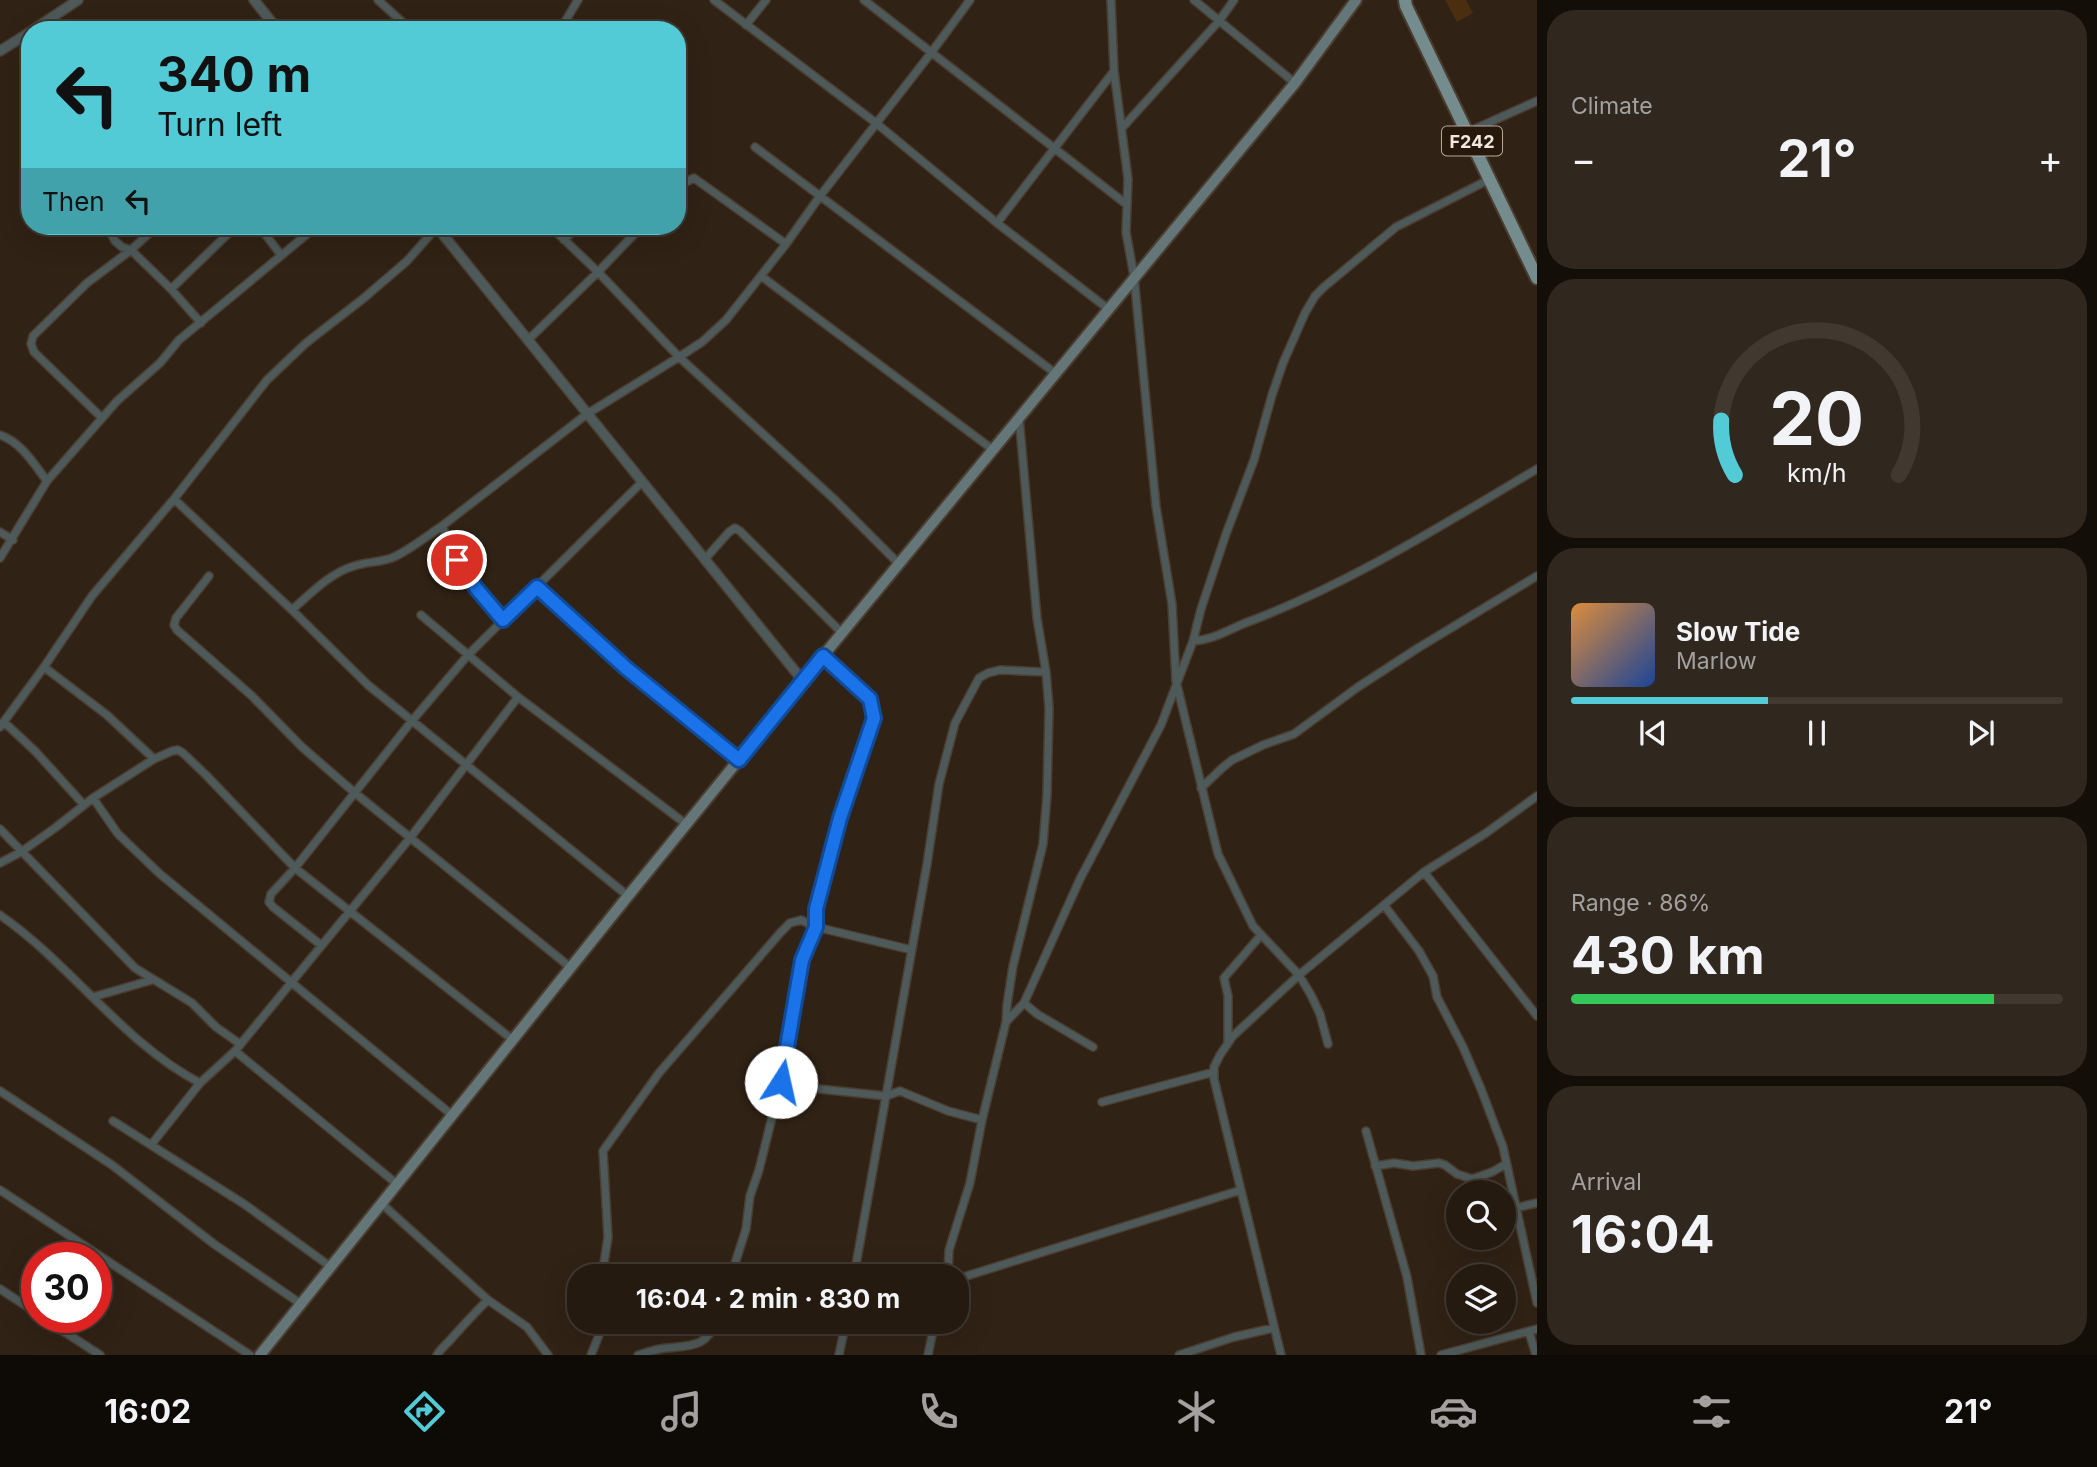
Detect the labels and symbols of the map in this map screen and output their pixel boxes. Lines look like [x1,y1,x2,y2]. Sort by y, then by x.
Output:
road number: F242 [1442,126,1502,156]
pin [427,530,487,590]
position arrow [744,1045,818,1119]
speed limit sign: 30 [21,1242,112,1333]

